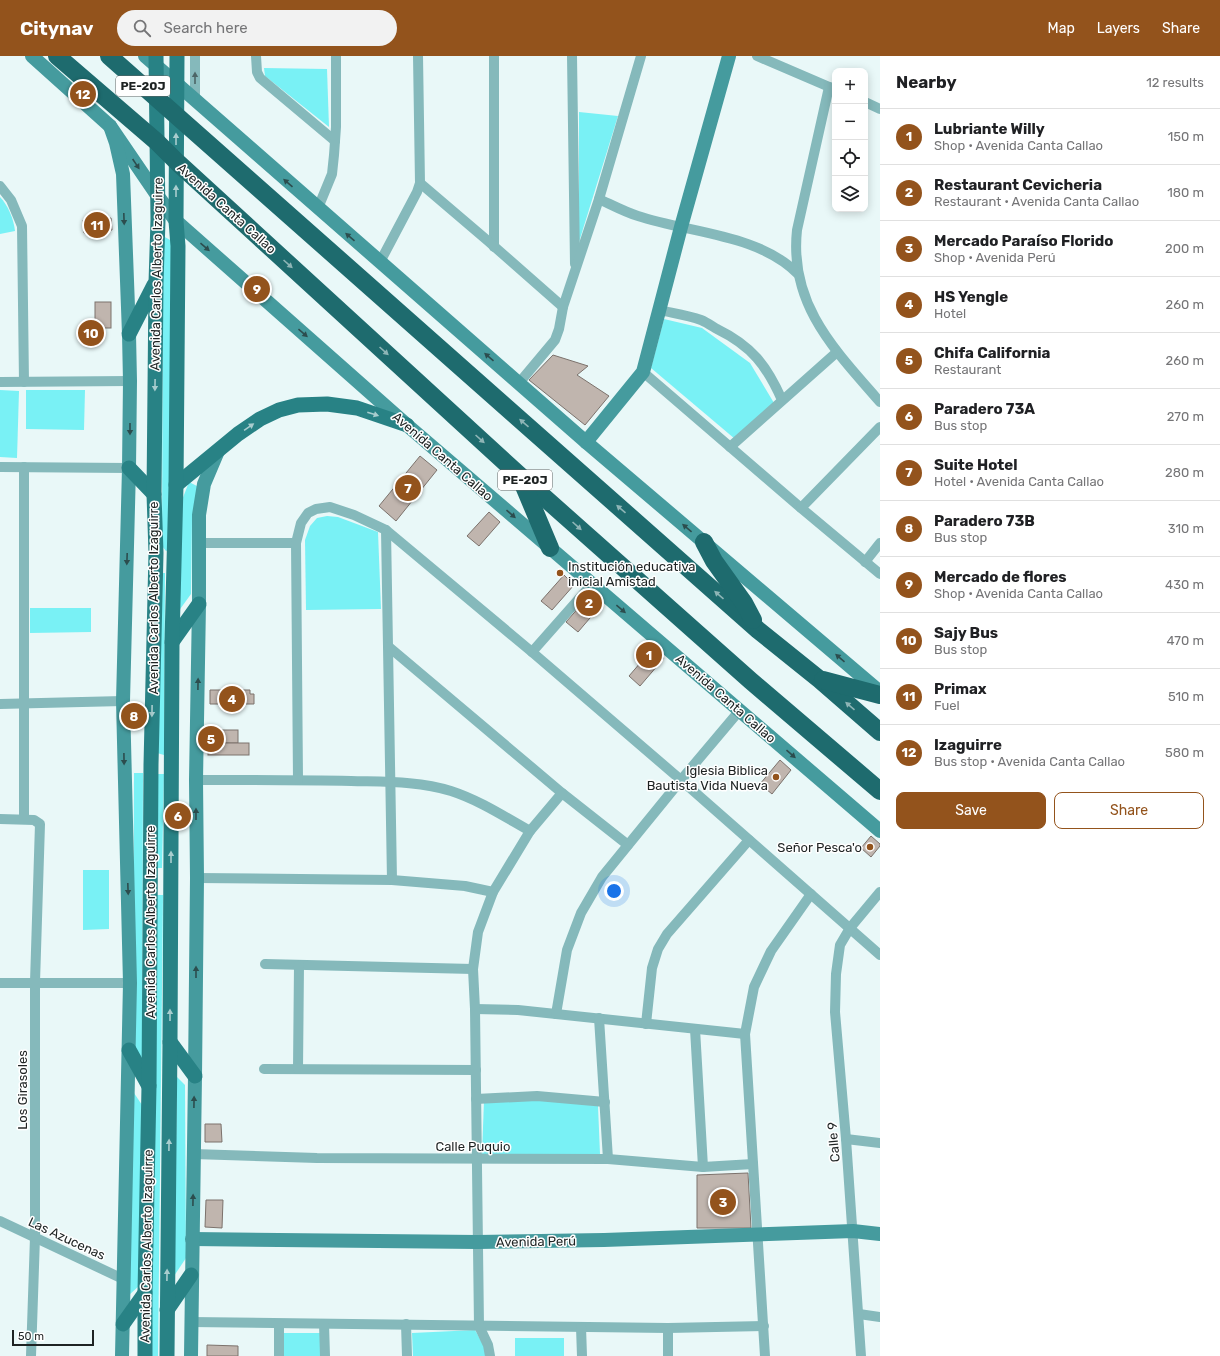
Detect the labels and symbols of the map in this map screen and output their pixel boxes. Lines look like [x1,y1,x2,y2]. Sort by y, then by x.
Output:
one-way arrow [192,71,198,84]
road number: PE-20J [116,76,170,96]
pin: 12 [70,79,96,109]
one-way arrow [173,133,180,145]
one-way arrow [132,159,140,169]
street label: Avenida Canta Callao [174,160,279,257]
street label: Avenida Carlos Alberto Izaguirre [147,177,167,371]
one-way arrow [283,178,294,187]
one-way arrow [173,184,179,197]
pin: 11 [84,210,110,240]
one-way arrow [121,213,128,225]
one-way arrow [345,232,356,241]
one-way arrow [201,242,210,251]
one-way arrow [283,259,293,268]
pin: 9 [244,274,270,304]
pin: 10 [78,318,104,348]
one-way arrow [298,328,308,338]
one-way arrow [379,347,389,356]
one-way arrow [484,353,495,362]
one-way arrow [152,379,158,392]
street label: Avenida Canta Callao [390,409,496,504]
one-way arrow [367,411,379,417]
one-way arrow [519,419,529,428]
one-way arrow [127,423,133,436]
one-way arrow [244,423,254,431]
one-way arrow [475,435,485,444]
road number: PE-20J [498,470,552,490]
pin: 7 [395,473,421,503]
street label: Avenida Carlos Alberto Izaguirre [146,501,162,695]
one-way arrow [616,505,627,514]
one-way arrow [505,509,516,518]
one-way arrow [572,521,581,530]
one-way arrow [682,524,693,533]
one-way arrow [124,553,130,566]
place label: Institución educativa inicial Amistad [568,559,696,589]
marker: Institución educativa inicial Amistad [555,568,565,578]
pin: 2 [576,588,602,618]
one-way arrow [714,591,724,600]
one-way arrow [616,605,627,614]
pin: 1 [636,640,662,670]
street label: Avenida Canta Callao [673,651,779,746]
one-way arrow [834,653,845,662]
one-way arrow [195,677,201,690]
pin: 4 [219,684,245,714]
pin: 8 [121,701,147,731]
one-way arrow [845,702,856,711]
one-way arrow [149,705,155,718]
pin: 5 [198,724,224,754]
one-way arrow [786,749,796,759]
one-way arrow [121,753,127,766]
place label: Iglesia Biblica Bautista Vida Nueva [647,763,768,793]
marker: Iglesia Biblica Bautista Vida Nueva [771,772,781,782]
pin: 6 [165,801,191,831]
one-way arrow [193,807,199,820]
street label: Avenida Carlos Alberto Izaguirre [143,825,159,1019]
place label: Señor Pesca'o [777,840,862,855]
marker: Señor Pesca'o [865,842,875,852]
one-way arrow [168,850,174,863]
your location [604,881,624,901]
one-way arrow [124,883,131,895]
one-way arrow [193,965,199,978]
one-way arrow [167,1008,173,1021]
street label: Los Girasoles [15,1050,30,1130]
one-way arrow [191,1096,198,1108]
street label: Calle 9 [824,1121,843,1163]
one-way arrow [166,1138,172,1151]
street label: Calle Puquio [436,1139,510,1154]
street label: Avenida Carlos Alberto Izaguirre [137,1149,157,1343]
pin: 3 [710,1187,736,1217]
one-way arrow [189,1194,196,1206]
street label: Las Azucenas [26,1214,108,1263]
street label: Avenida Perú [496,1233,576,1250]
one-way arrow [164,1268,170,1281]
scale bar [12,1328,94,1347]

